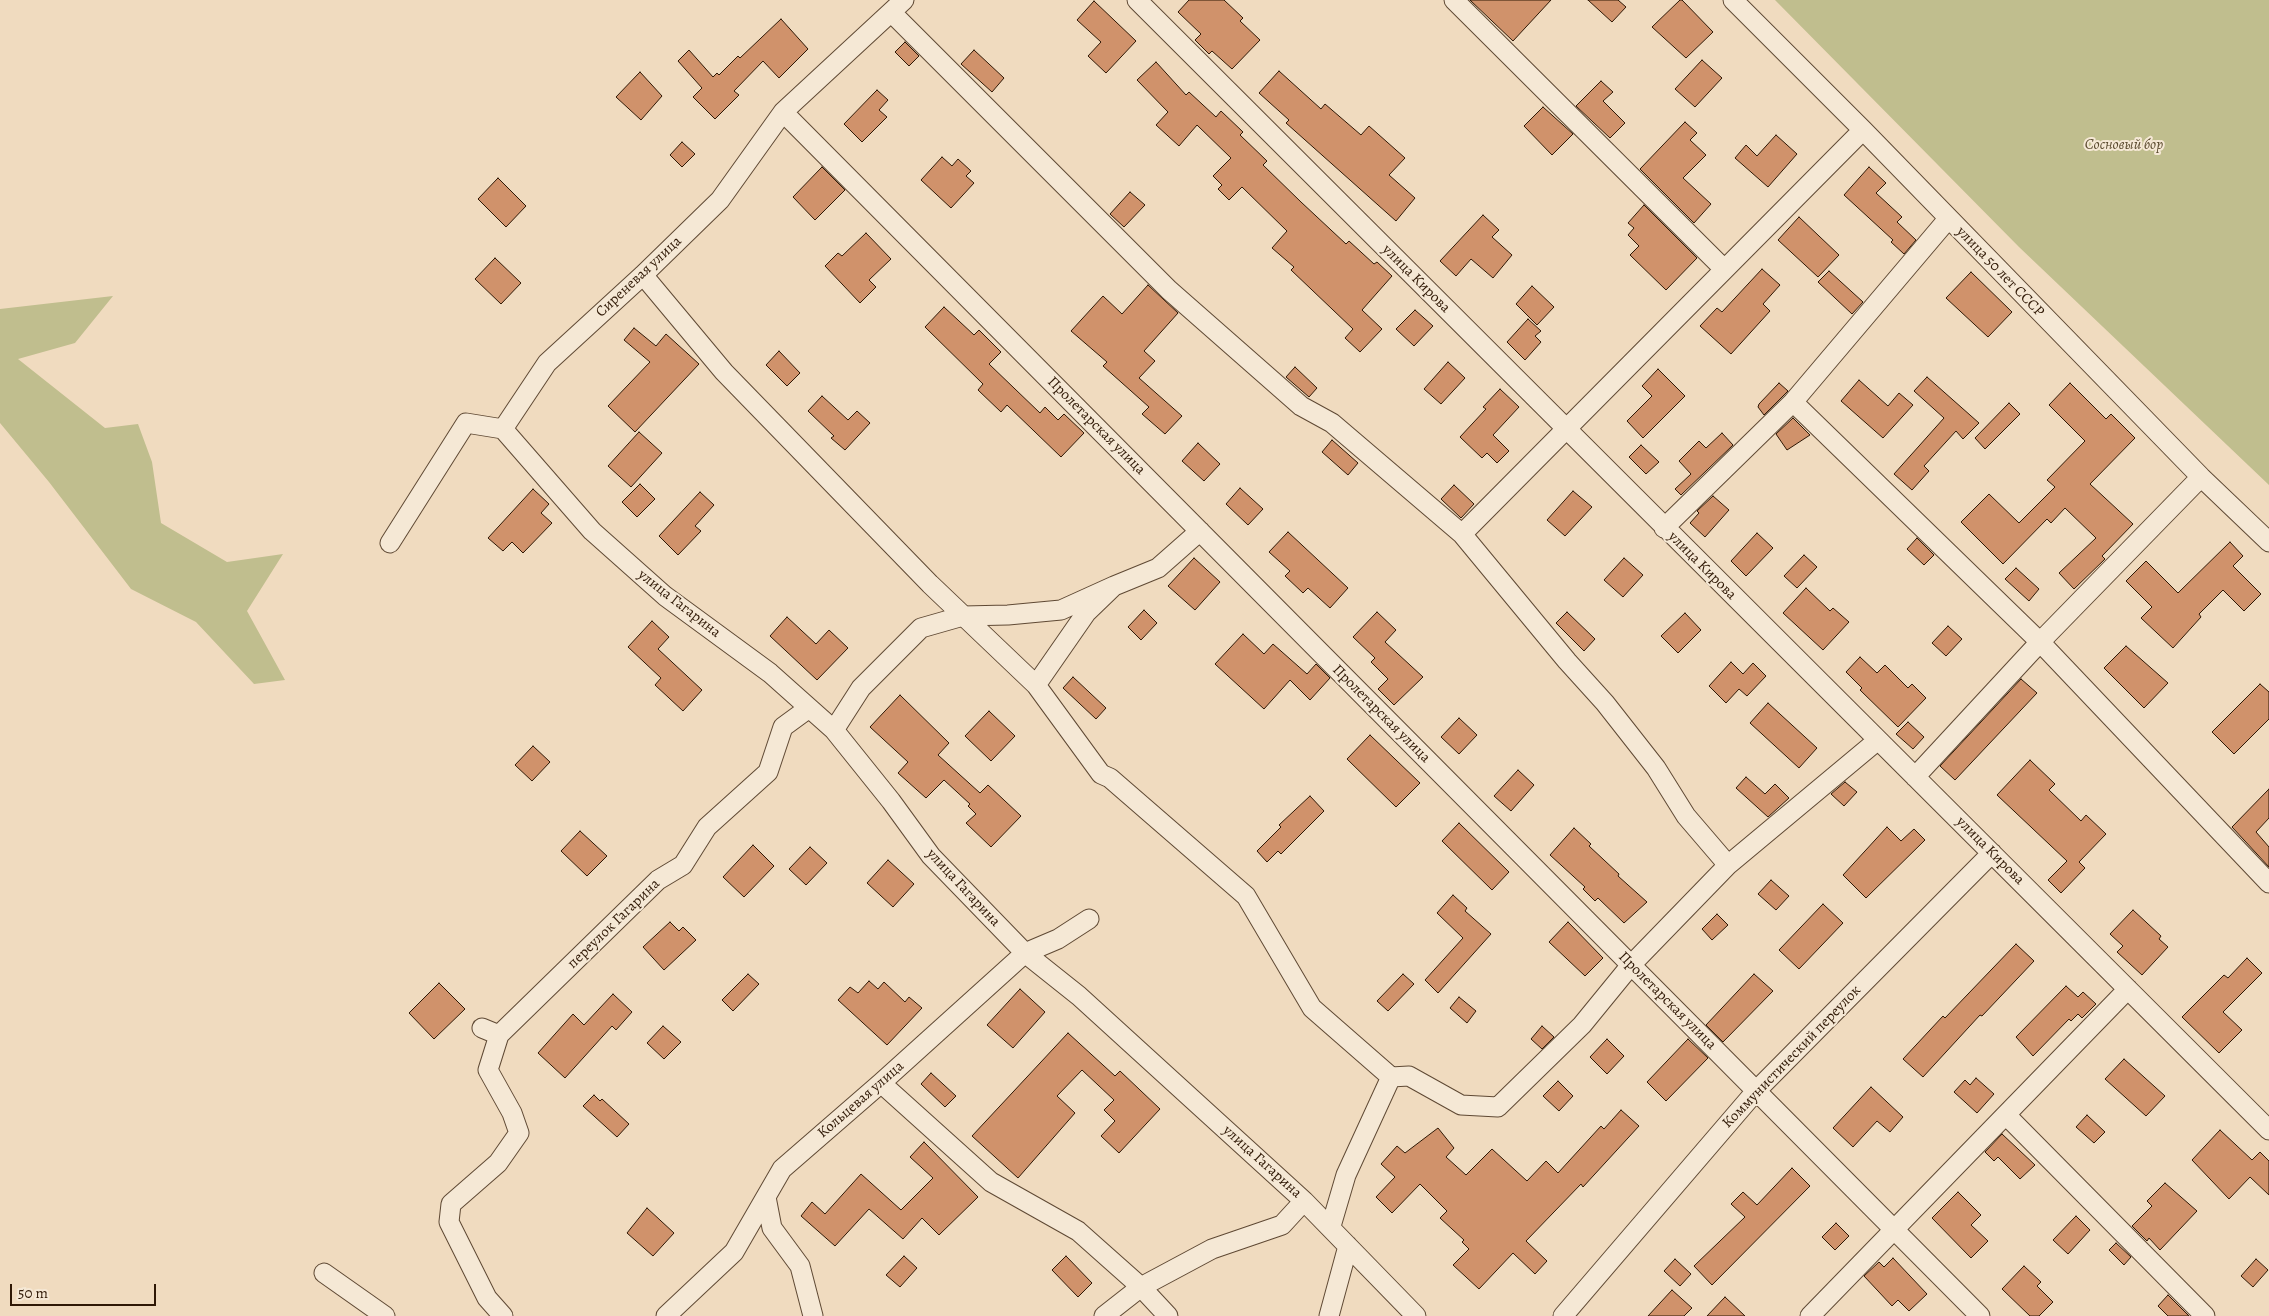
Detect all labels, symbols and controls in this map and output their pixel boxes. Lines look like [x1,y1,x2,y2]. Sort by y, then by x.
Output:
park label: Сосновый бор [2085,136,2163,154]
street label: улица 50 лет СССР [1952,223,2048,321]
street label: Сиреневая улица [592,233,686,321]
street label: улица Кирова [1378,241,1454,317]
street label: Пролетарская улица [1043,373,1149,479]
street label: улица Кирова [1664,528,1740,604]
street label: улица Гагарина [634,566,724,642]
street label: Пролетарская улица [1328,661,1434,767]
street label: улица Кирова [1952,813,2028,889]
street label: улица Гагарина [922,845,1004,931]
street label: переулок Гагарина [564,875,664,973]
street label: Пролетарская улица [1614,948,1720,1054]
street label: Коммунистический переулок [1719,982,1865,1132]
street label: Кольцевая улица [814,1058,908,1142]
street label: улица Гагарина [1219,1122,1305,1202]
scale bar [12,1274,159,1306]
text: 50 m [18,1283,48,1303]

